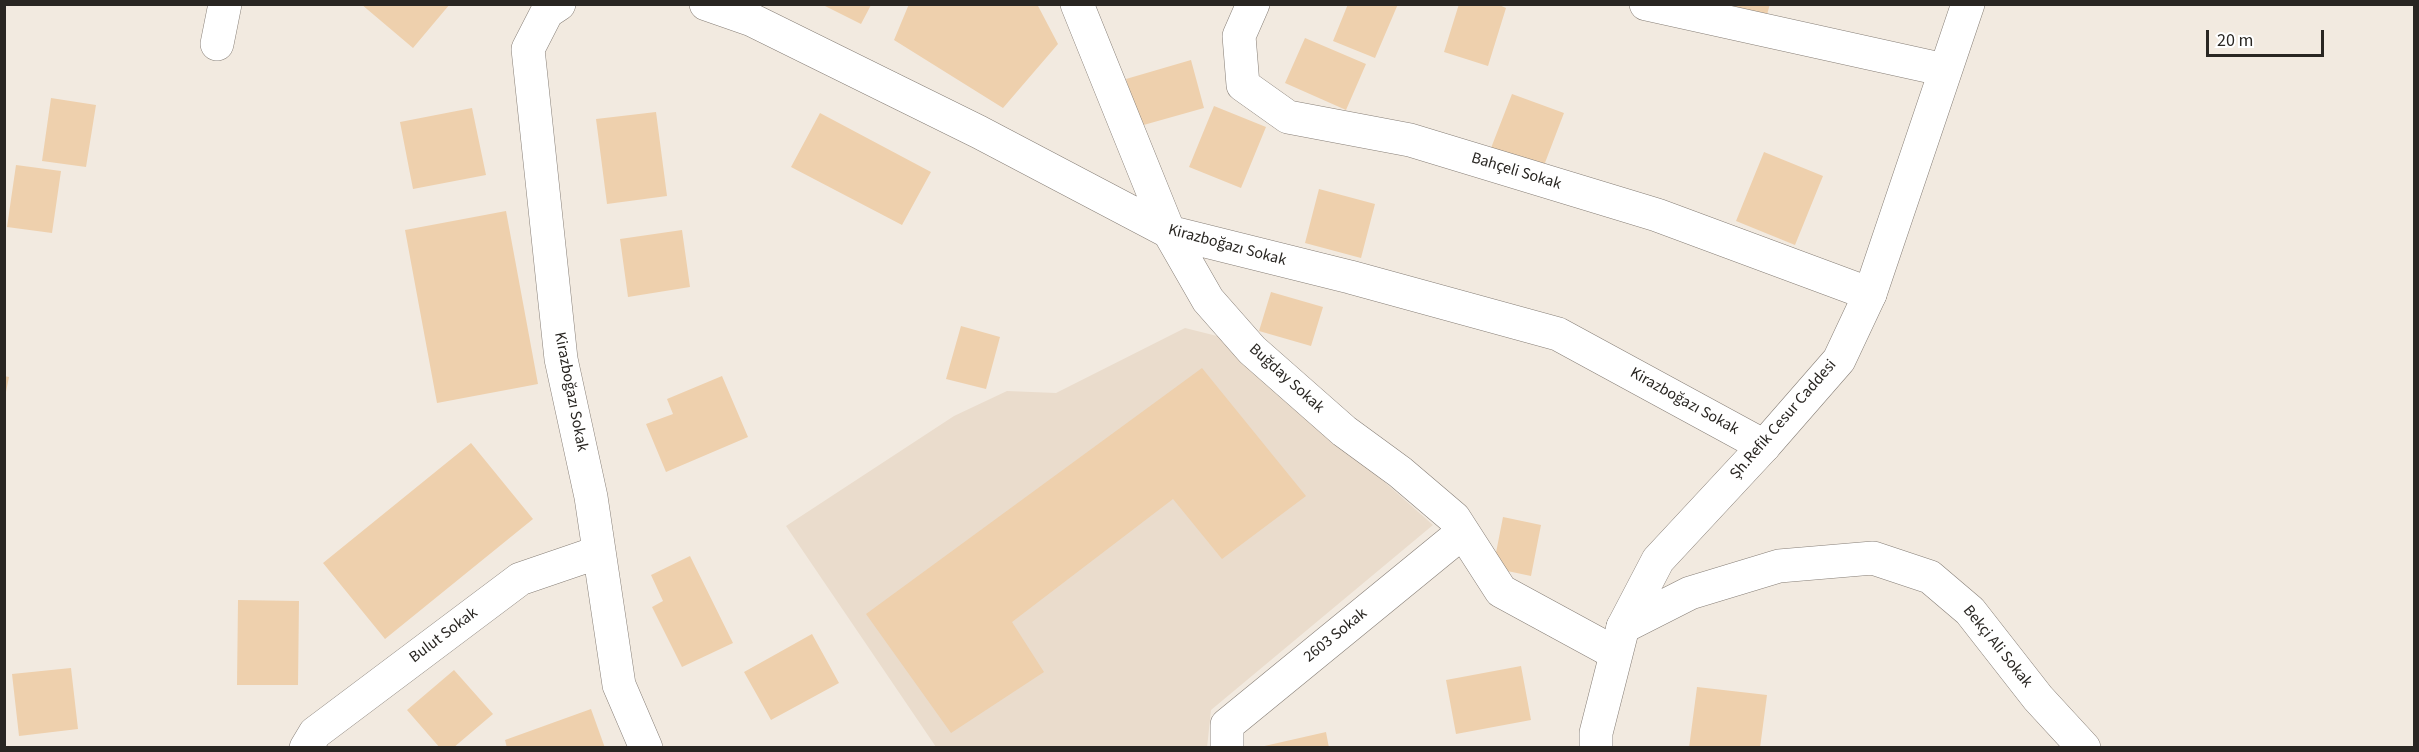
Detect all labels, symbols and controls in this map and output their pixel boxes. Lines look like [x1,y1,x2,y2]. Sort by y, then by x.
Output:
scale bar [2209,18,2328,56]
text: 20 m [2217,28,2253,53]
street label: Bahçeli Sokak [1469,149,1563,195]
street label: Kirazboğazı Sokak [1166,221,1288,271]
street label: Kirazboğazı Sokak [549,331,591,453]
street label: Buğday Sokak [1244,340,1328,418]
street label: Şh.Refik Cesur Caddesi [1727,356,1841,484]
street label: Kirazboğazı Sokak [1626,364,1742,440]
street label: Bekçi Ali Sokak [1958,602,2036,692]
street label: Bulut Sokak [406,604,482,668]
street label: 2603 Sokak [1300,605,1372,667]

